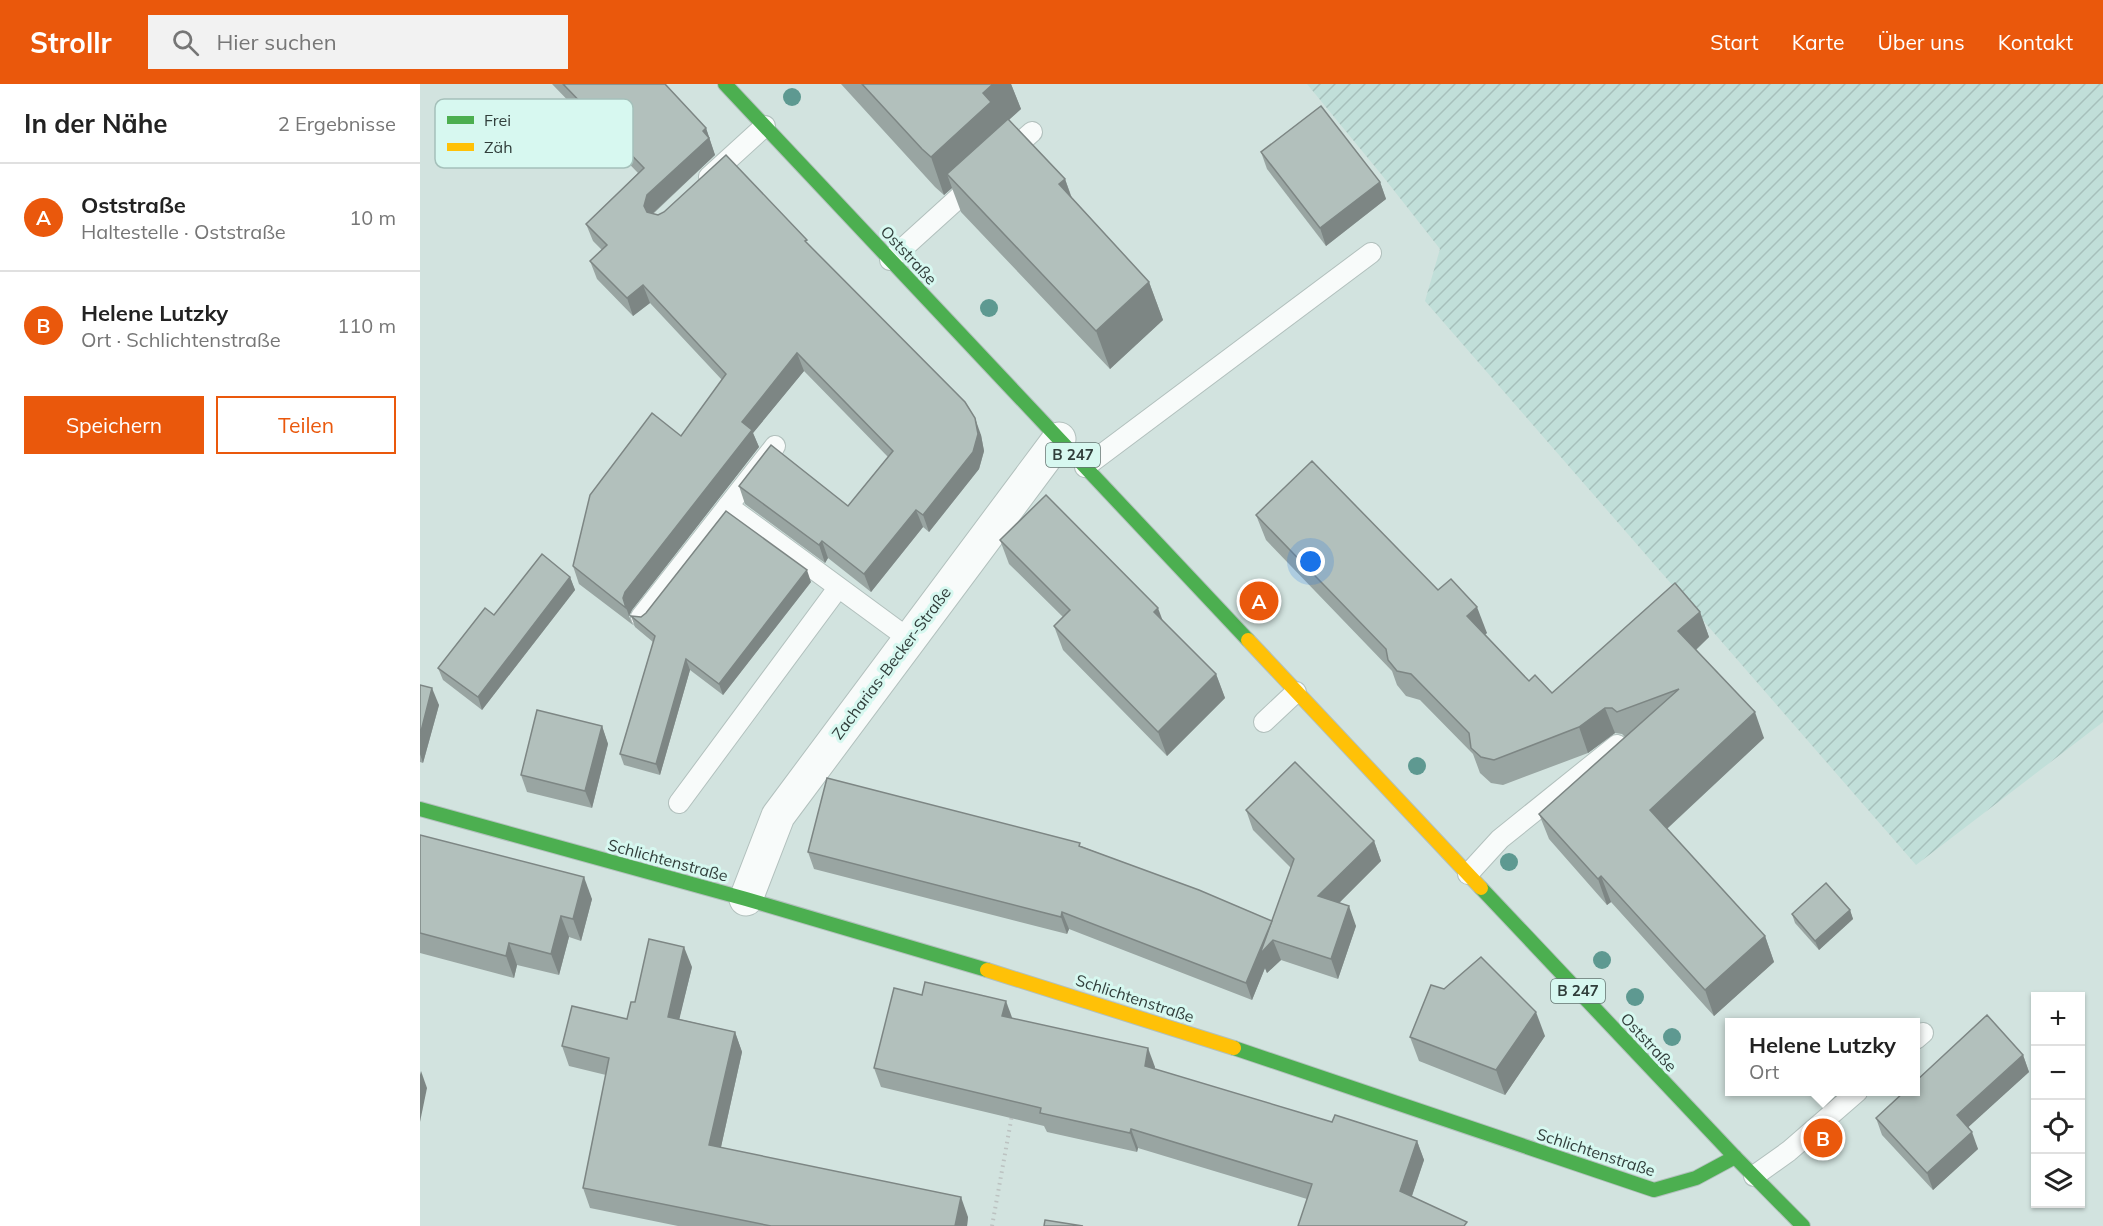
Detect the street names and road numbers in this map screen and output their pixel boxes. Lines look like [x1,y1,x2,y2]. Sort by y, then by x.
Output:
street label: Oststraße [877,221,941,289]
road number: B 247 [1046,443,1100,467]
street label: Zacharias-Becker-Straße [827,583,955,743]
street label: Schlichtenstraße [606,834,730,886]
street label: Schlichtenstraße [1073,969,1197,1027]
road number: B 247 [1551,979,1605,1003]
street label: Oststraße [1617,1008,1681,1076]
street label: Schlichtenstraße [1534,1123,1658,1181]

